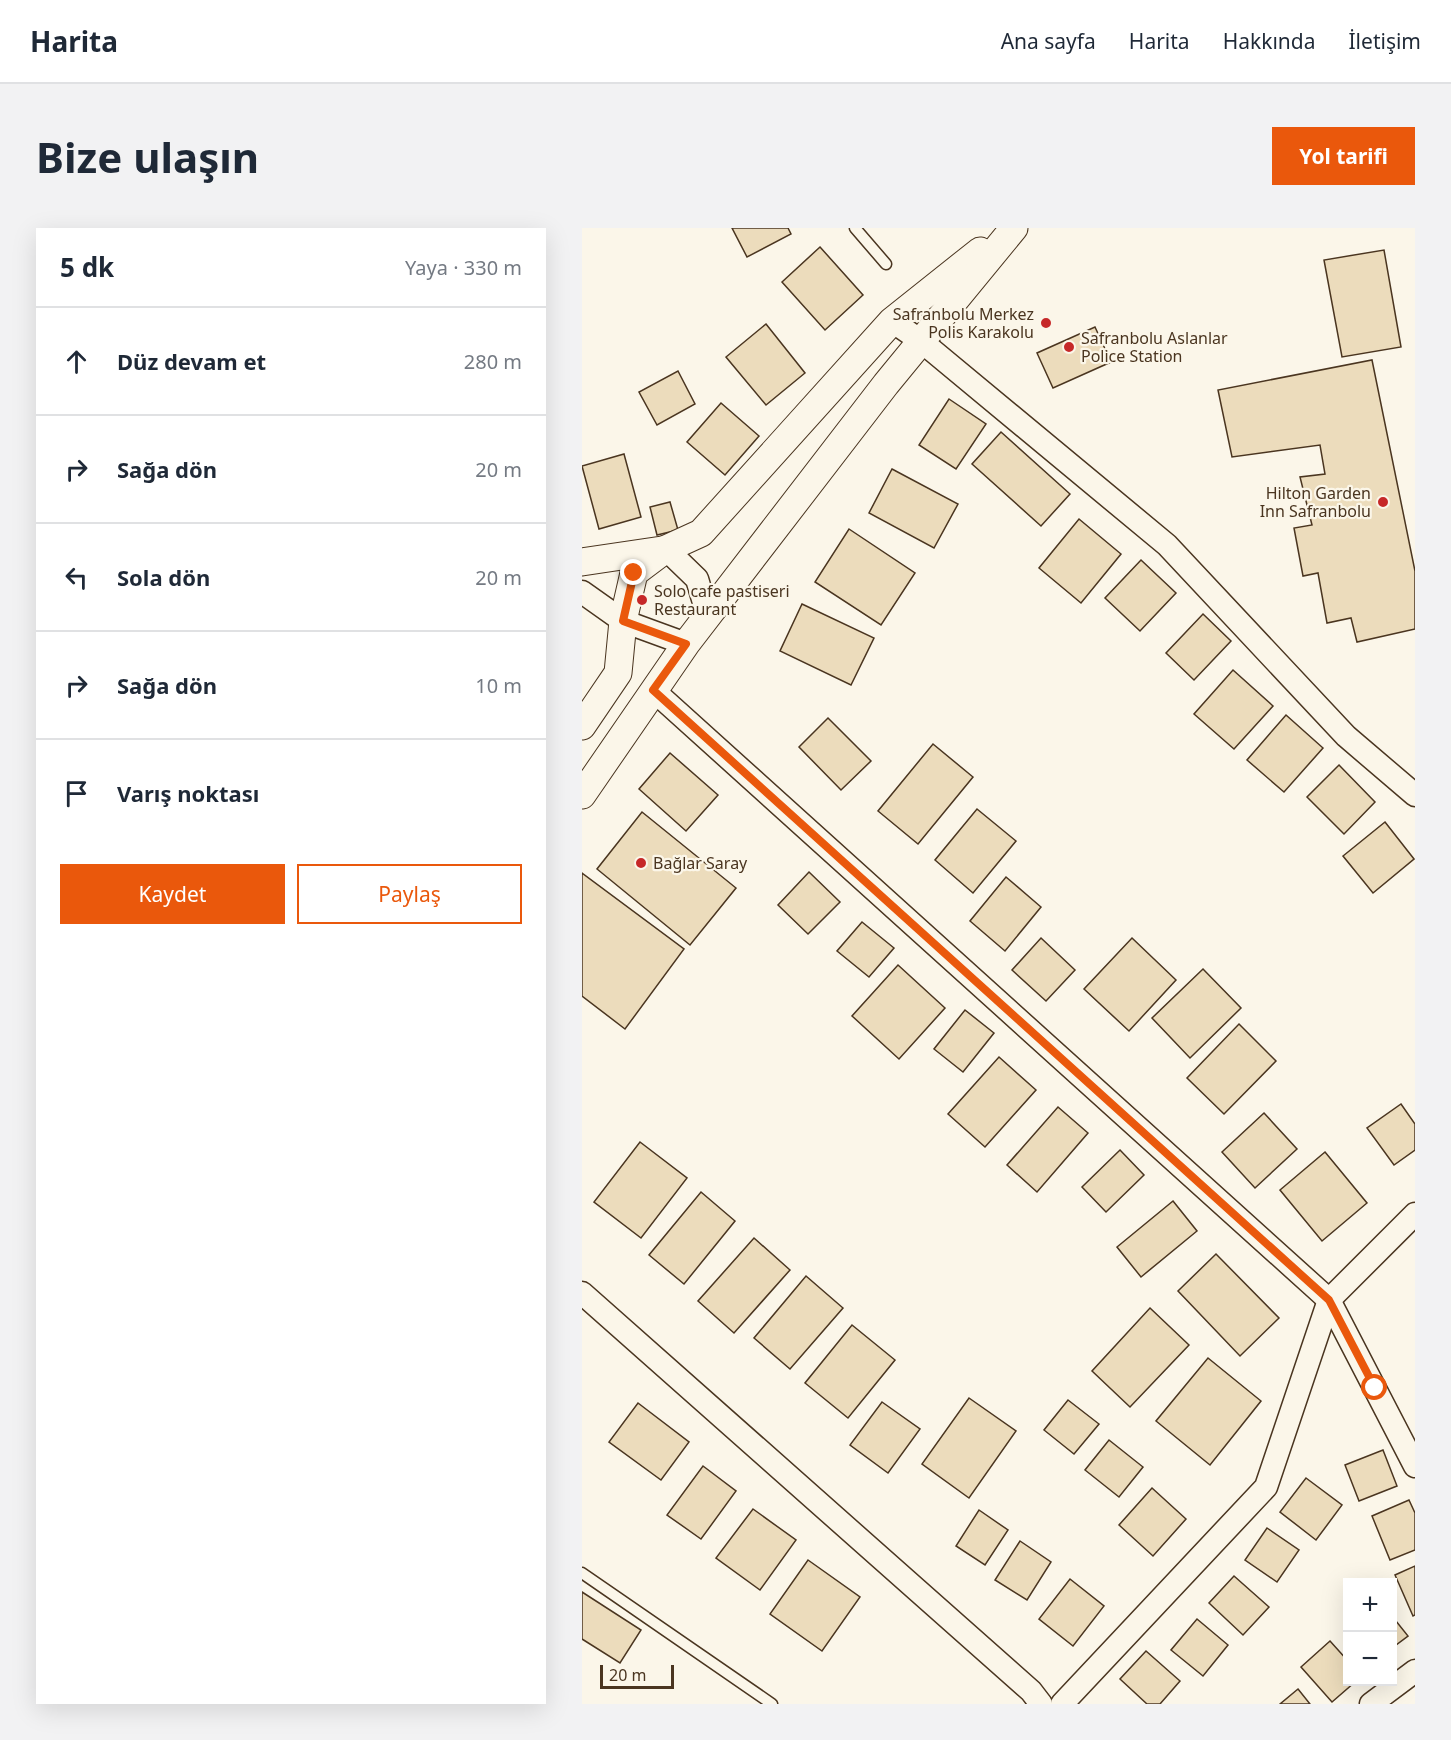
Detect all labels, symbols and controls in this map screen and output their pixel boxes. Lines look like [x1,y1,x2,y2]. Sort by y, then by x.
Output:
text: Harita [30,22,118,60]
text: Ana sayfa [1001,27,1096,55]
text: Harita [1129,27,1190,55]
text: Hakkında [1223,27,1316,55]
text: İletişim [1349,27,1421,55]
button: Yol tarifi [1272,127,1415,185]
text: Bize ulaşın [36,128,259,185]
text: 5 dk [60,249,114,285]
text: Yaya · 330 m [405,254,522,281]
place label: Safranbolu Merkez Polis Karakolu [893,303,1034,343]
marker: Safranbolu Merkez Polis Karakolu [1039,316,1053,330]
place label: Safranbolu Aslanlar Police Station [1081,327,1228,367]
marker: Safranbolu Aslanlar Police Station [1062,340,1076,354]
icon: ahead [60,345,93,378]
text: Düz devam et [117,346,266,376]
text: 280 m [464,348,522,375]
icon: right [60,453,93,486]
text: Sağa dön [117,454,217,484]
text: 20 m [475,456,522,483]
place label: Hilton Garden Inn Safranbolu [1260,482,1371,522]
marker: Hilton Garden Inn Safranbolu [1376,495,1390,509]
route end [620,559,646,585]
icon: left [60,561,93,594]
text: Sola dön [117,562,210,592]
text: 20 m [475,564,522,591]
place label: Solo cafe pastiseri Restaurant [654,580,790,620]
marker: Solo cafe pastiseri Restaurant [635,593,649,607]
icon: right [60,669,93,702]
text: Sağa dön [117,670,217,700]
text: 10 m [475,672,522,699]
icon: arrive [60,777,93,810]
text: Varış noktası [117,778,259,808]
place label: Bağlar Saray [653,852,748,874]
marker: Bağlar Saray [634,856,648,870]
button: Kaydet [60,864,285,924]
button: Paylaş [297,864,522,924]
route start [1361,1374,1387,1400]
map controls [1343,1578,1397,1686]
button: + [1343,1578,1397,1632]
button: − [1343,1632,1397,1686]
scale bar [600,1662,674,1690]
text: 20 m [609,1664,646,1686]

